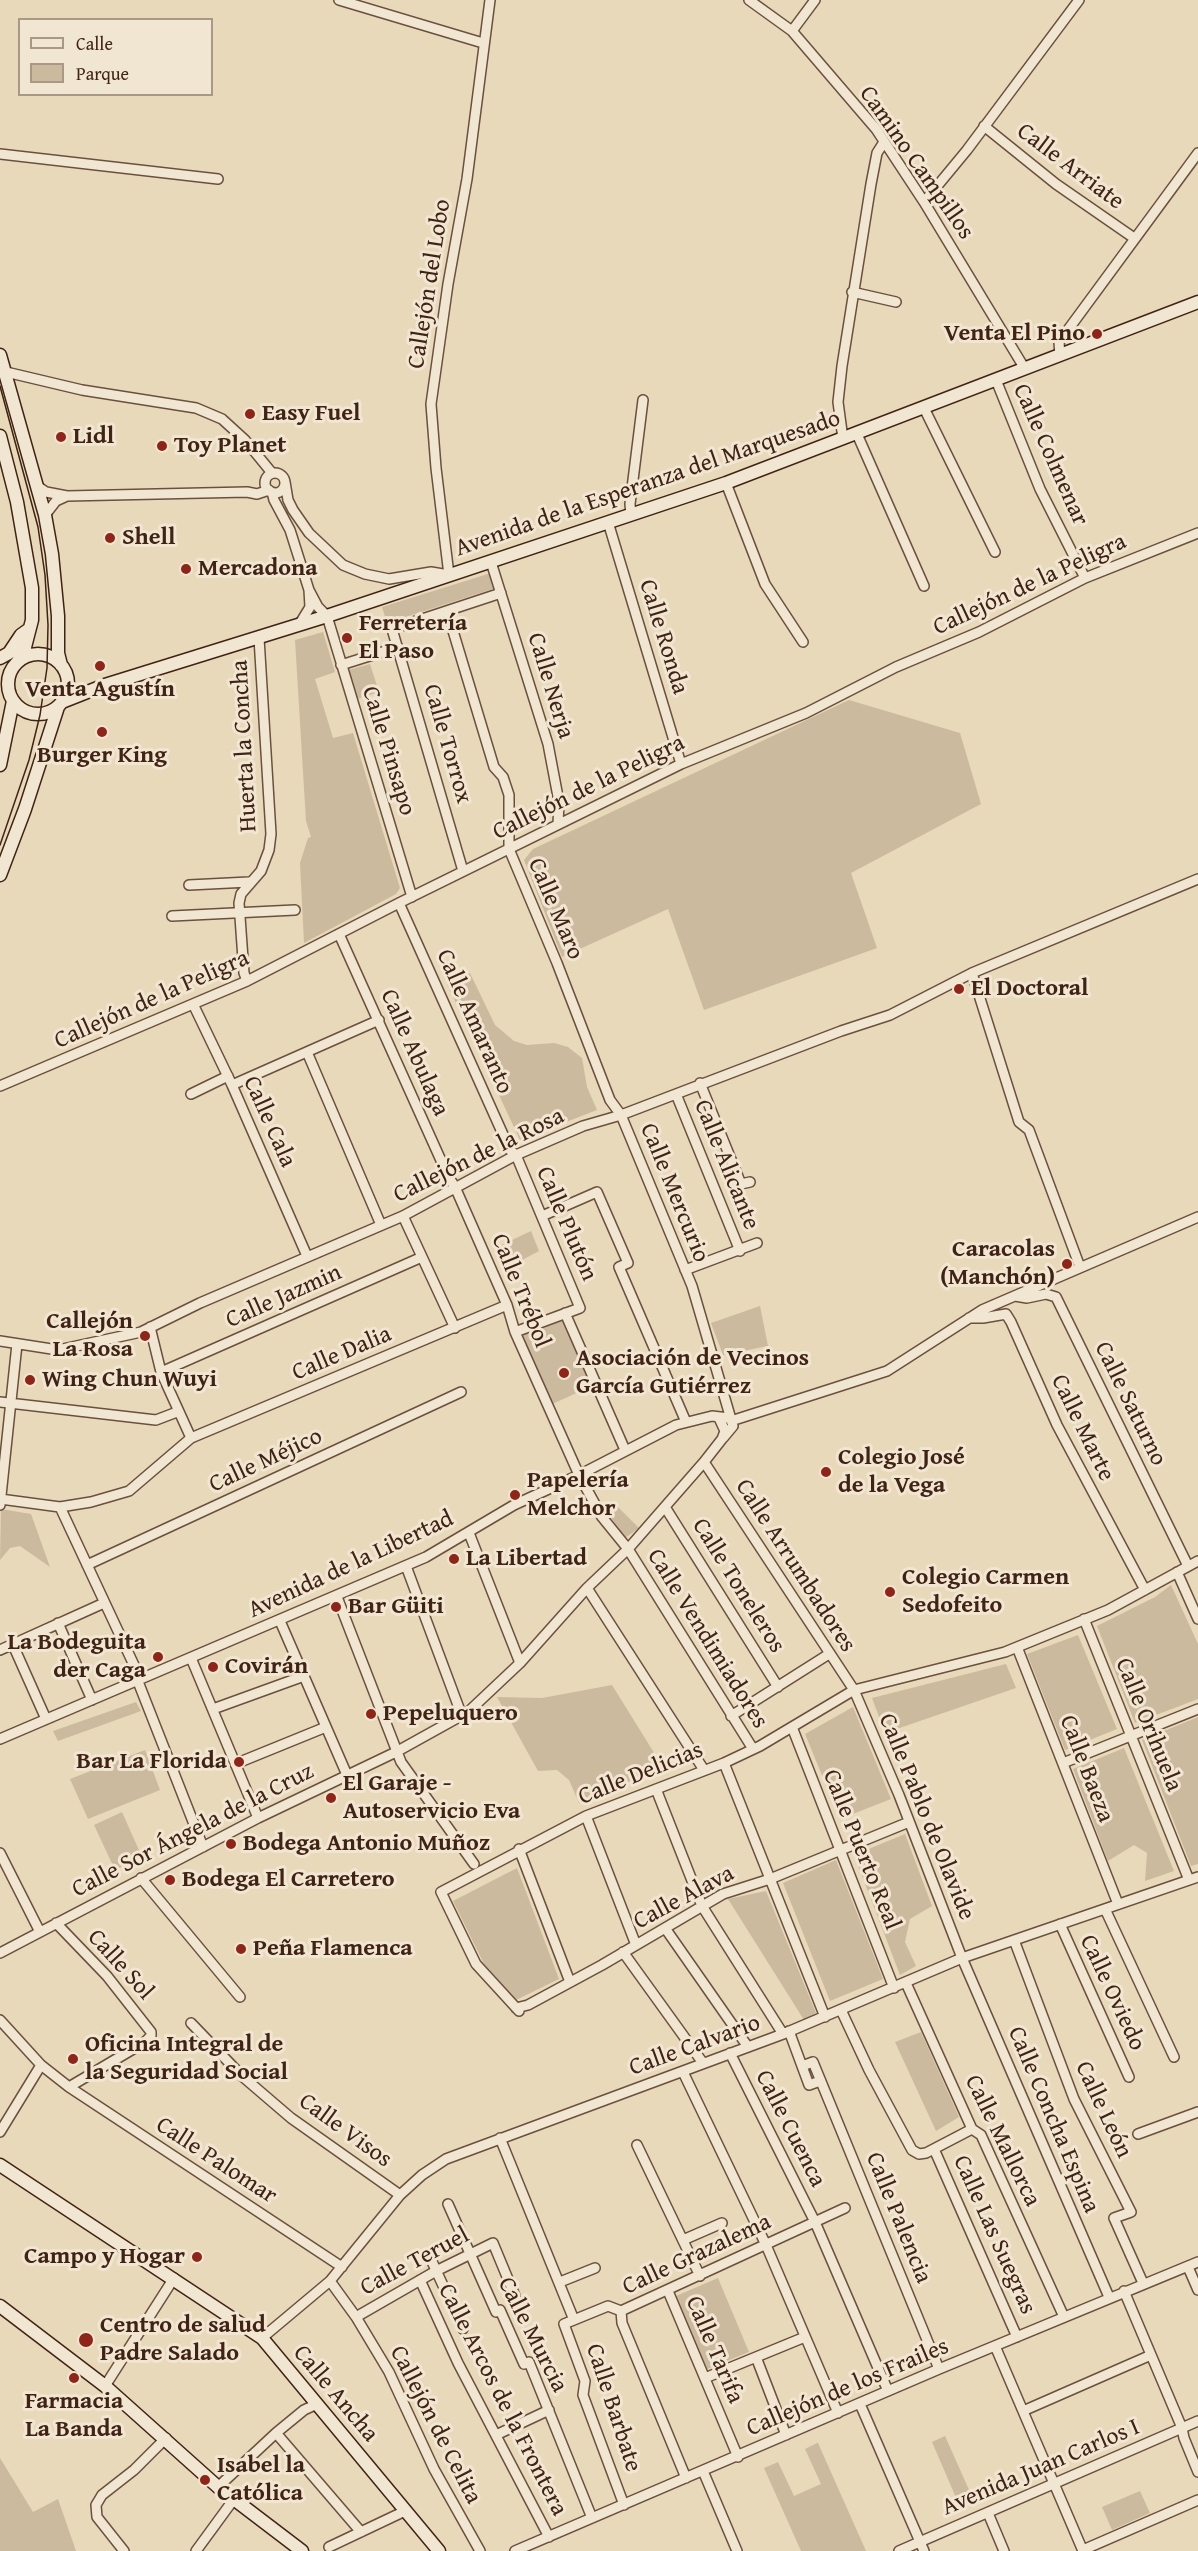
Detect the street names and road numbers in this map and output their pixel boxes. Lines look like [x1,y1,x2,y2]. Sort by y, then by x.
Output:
street label: Camino Campillos [852,81,980,245]
street label: Calle Arriate [1011,117,1129,217]
street label: Callejón del Lobo [402,197,458,371]
street label: Calle Colmenar [1006,380,1094,530]
street label: Avenida de la Esperanza del Marquesado [452,404,844,564]
street label: Callejón de la Peligra [929,528,1131,642]
street label: Calle Ronda [632,576,694,698]
street label: Calle Nerja [520,630,580,742]
street label: Huerta la Concha [226,659,264,833]
street label: Calle Torrox [416,681,478,807]
street label: Calle Pinsapo [355,683,421,819]
street label: Callejón de la Peligra [488,729,690,847]
street label: Calle Maro [521,854,589,964]
street label: Callejón de la Peligra [50,944,254,1056]
street label: Calle Amaranto [429,945,519,1099]
street label: Calle Abulaga [373,985,455,1121]
street label: Calle Cala [236,1072,302,1172]
street label: Calle Alicante [687,1096,765,1234]
street label: Callejón de la Rosa [389,1102,569,1210]
street label: Calle Mercurio [633,1119,715,1267]
street label: Calle Plutón [529,1163,603,1285]
street label: Calle Trébol [484,1230,556,1352]
street label: Calle Jazmin [222,1259,346,1335]
street label: Calle Dalia [288,1320,396,1388]
street label: Calle Saturno [1088,1337,1172,1471]
street label: Calle Marte [1044,1370,1120,1486]
street label: Calle Méjico [205,1422,327,1500]
street label: Calle Arrumbadores [728,1474,862,1658]
street label: Avenida de la Libertad [244,1505,458,1625]
street label: Calle Toneleros [685,1513,791,1659]
street label: Calle Vendimiadores [640,1544,774,1734]
street label: Calle Orihuela [1108,1654,1188,1796]
street label: Calle Pablo de Olavide [871,1710,981,1924]
street label: Calle Baeza [1052,1711,1120,1827]
street label: Calle Delicias [574,1736,708,1812]
street label: Calle Sor Ángela de la Cruz [67,1757,319,1905]
street label: Calle Puerto Real [816,1766,906,1934]
street label: Calle Alava [629,1860,739,1936]
street label: Calle Sol [81,1924,159,2006]
street label: Calle Oviedo [1073,1931,1151,2055]
street label: Calle Calvario [626,2009,764,2083]
street label: Calle Concha Espina [1001,2022,1105,2218]
street label: Calle León [1068,2057,1138,2163]
street label: Calle Cuenca [748,2066,832,2192]
street label: Calle Mallorca [958,2071,1046,2211]
street label: Calle Visos [293,2088,397,2174]
street label: Calle Palomar [150,2111,282,2211]
street label: Calle Palencia [859,2148,937,2288]
street label: Calle Las Suegras [946,2151,1042,2319]
street label: Calle Grazalema [618,2208,776,2302]
street label: Calle Teruel [356,2221,474,2303]
street label: Calle Murcia [491,2273,573,2397]
street label: Calle Arcos de la Frontera [431,2279,573,2521]
street label: Calle Tarifa [678,2292,750,2408]
street label: Callejón de los Frailes [743,2332,953,2444]
street label: Calle Ancha [286,2340,384,2448]
street label: Calle Barbate [579,2340,647,2476]
street label: Callejón de Celita [383,2341,487,2509]
street label: Avenida Juan Carlos I [938,2413,1144,2523]

